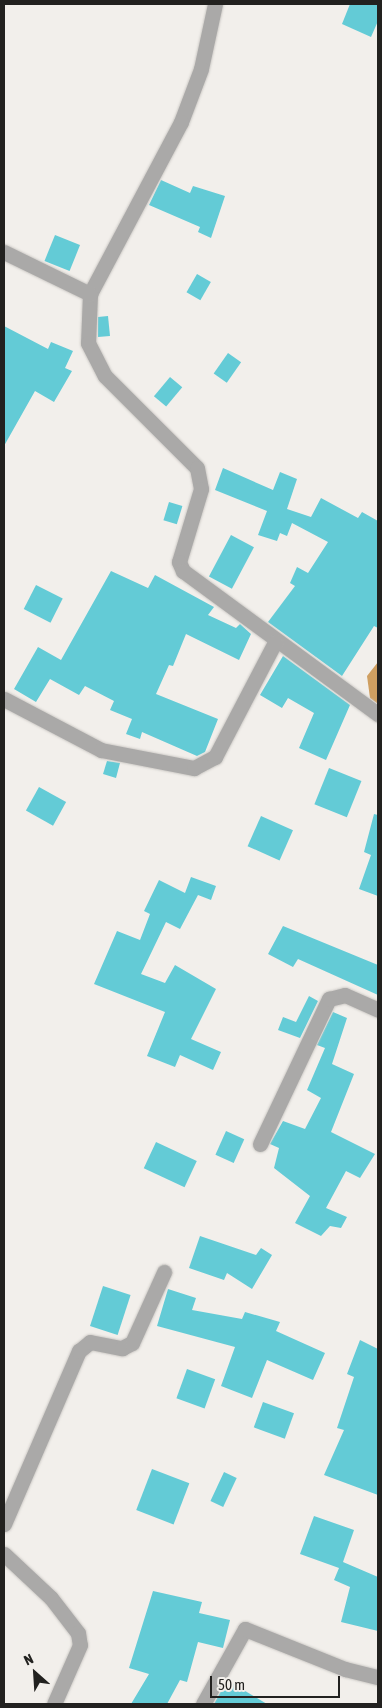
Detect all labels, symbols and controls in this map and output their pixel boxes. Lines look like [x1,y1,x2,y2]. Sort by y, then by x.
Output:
north arrow [10,1648,60,1698]
text: N [21,1651,36,1669]
scale bar [212,1666,342,1698]
text: 50 m [218,1676,245,1693]

